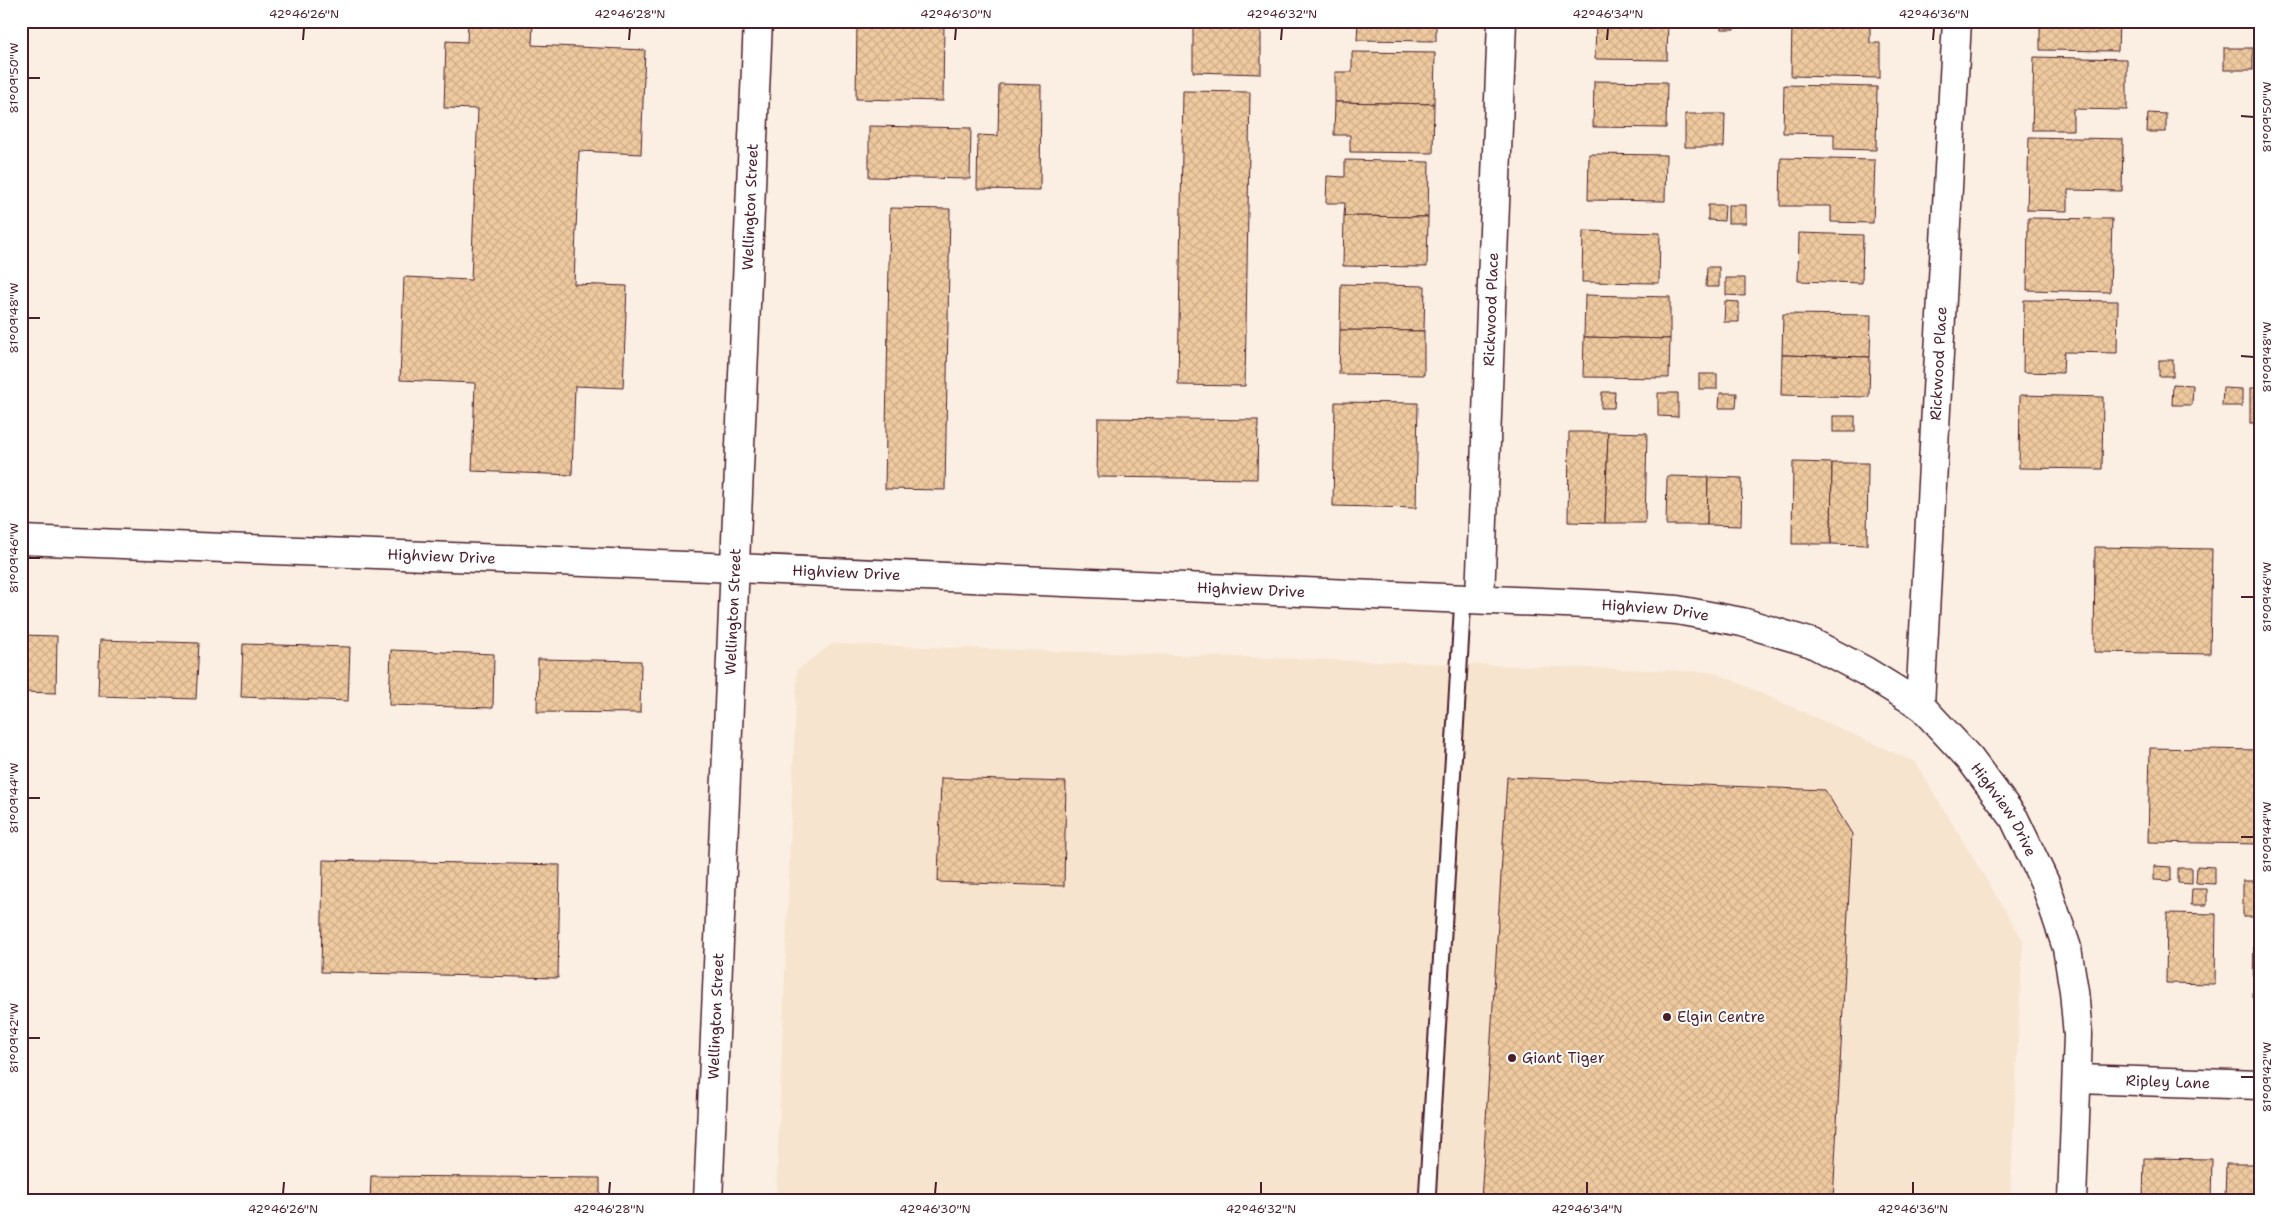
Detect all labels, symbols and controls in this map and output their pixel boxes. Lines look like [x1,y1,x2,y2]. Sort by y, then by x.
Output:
text: 42°46'26"N [269,6,339,22]
text: 42°46'28"N [595,6,665,22]
text: 42°46'30"N [920,6,992,22]
text: 42°46'32"N [1247,6,1317,22]
text: 42°46'34"N [1573,6,1643,22]
text: 42°46'36"N [1899,6,1969,22]
text: 81°09'50"W [6,43,22,113]
text: 81°09'50"W [2259,82,2275,152]
street label: Wellington Street [737,143,763,271]
street label: Rickwood Place [1479,252,1503,367]
text: 81°09'48"W [6,283,22,354]
street label: Rickwood Place [1925,306,1952,421]
text: 81°09'48"W [2259,322,2275,393]
text: 81°09'46"W [6,523,22,593]
street label: Highview Drive [387,544,496,569]
street label: Wellington Street [720,548,746,675]
street label: Highview Drive [792,560,901,585]
text: 81°09'46"W [2259,562,2275,632]
street label: Highview Drive [1196,578,1306,602]
street label: Highview Drive [1601,595,1711,626]
street label: Highview Drive [1966,759,2041,860]
text: 81°09'44"W [6,763,22,833]
text: 81°09'44"W [2259,802,2275,872]
street label: Wellington Street [703,952,729,1080]
text: 81°09'42"W [6,1003,22,1073]
place label: Elgin Centre [1677,1007,1765,1027]
marker: Elgin Centre [1661,1011,1673,1023]
text: 81°09'42"W [2259,1042,2275,1112]
place label: Giant Tiger [1522,1048,1605,1068]
marker: Giant Tiger [1506,1052,1518,1064]
street label: Ripley Lane [2125,1071,2210,1093]
text: 42°46'26"N [248,1201,318,1217]
text: 42°46'28"N [574,1201,644,1217]
text: 42°46'30"N [899,1201,971,1217]
text: 42°46'32"N [1226,1201,1296,1217]
text: 42°46'34"N [1552,1201,1622,1217]
text: 42°46'36"N [1878,1201,1948,1217]

